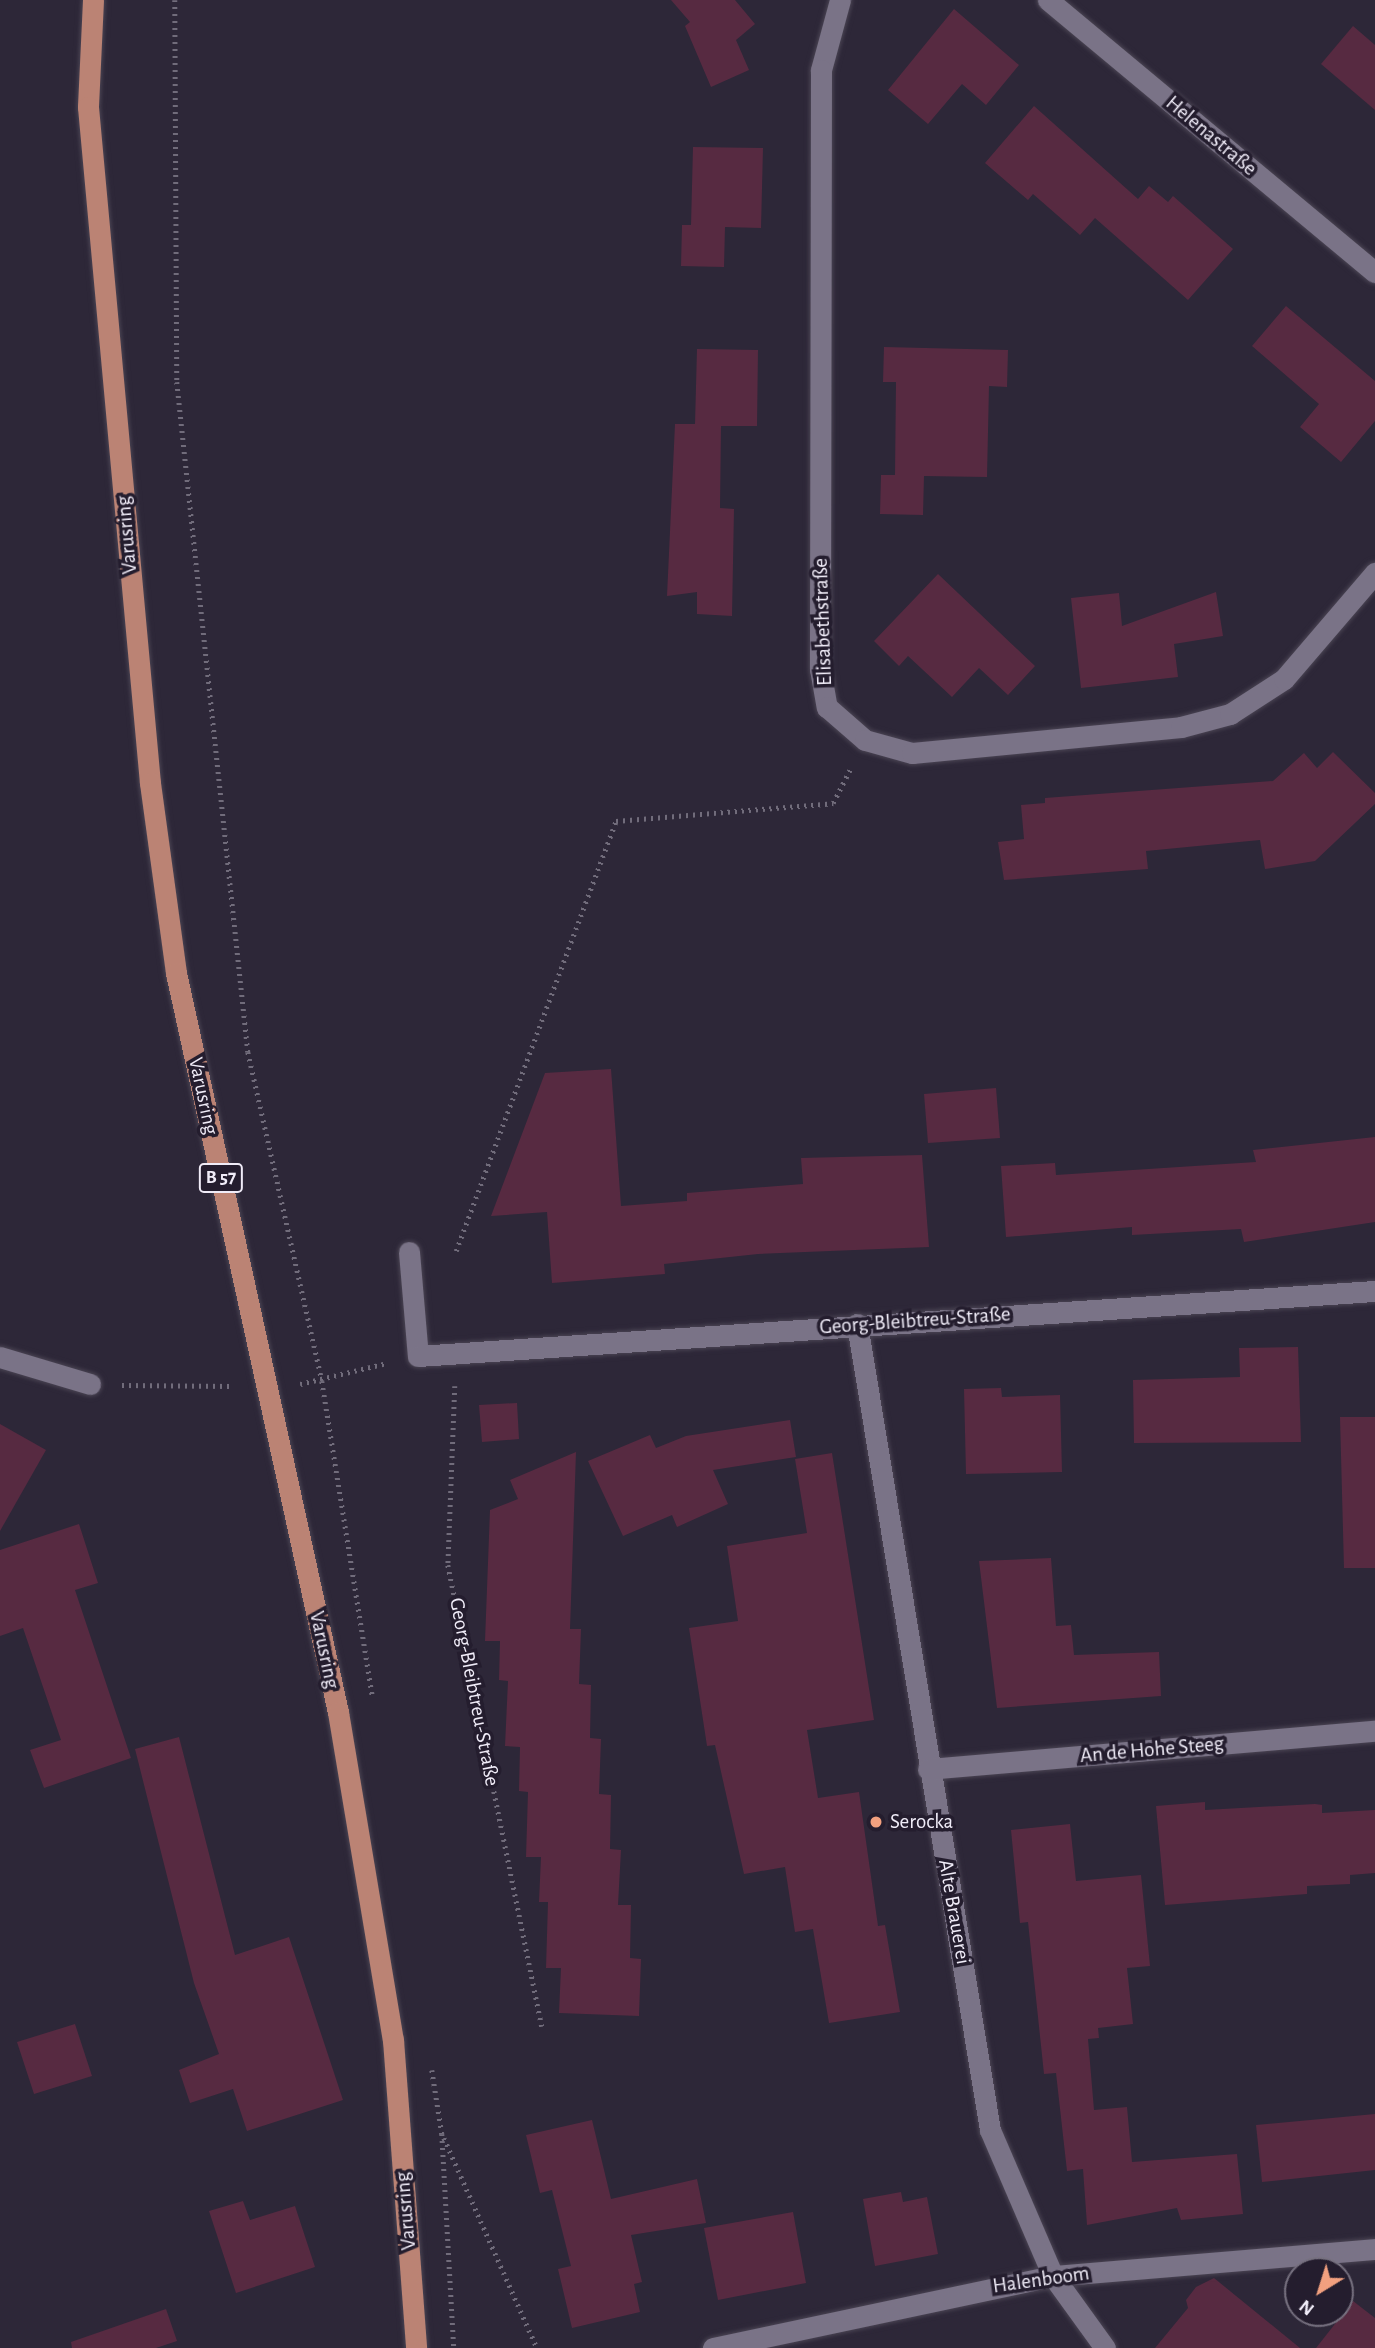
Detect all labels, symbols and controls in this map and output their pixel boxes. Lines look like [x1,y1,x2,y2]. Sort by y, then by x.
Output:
street label: Helenastraße [1160,91,1262,181]
street label: Varusring [111,495,143,575]
street label: Elisabethstraße [808,558,838,686]
street label: Varusring [183,1055,223,1137]
road number: B 57 [198,1162,244,1194]
street label: Georg-Bleibtreu-Straße [819,1302,1011,1340]
street label: Georg-Bleibtreu-Straße [443,1596,505,1788]
street label: Varusring [304,1609,344,1691]
street label: An de Hohe Steeg [1079,1731,1225,1769]
place label: Serocka [890,1809,953,1835]
marker: Serocka [868,1814,884,1830]
street label: Alte Brauerei [932,1858,976,1966]
street label: Varusring [390,2171,422,2251]
north arrow [1284,2257,1354,2327]
street label: Halenboom [991,2261,1091,2299]
text: N [1296,2296,1318,2319]

